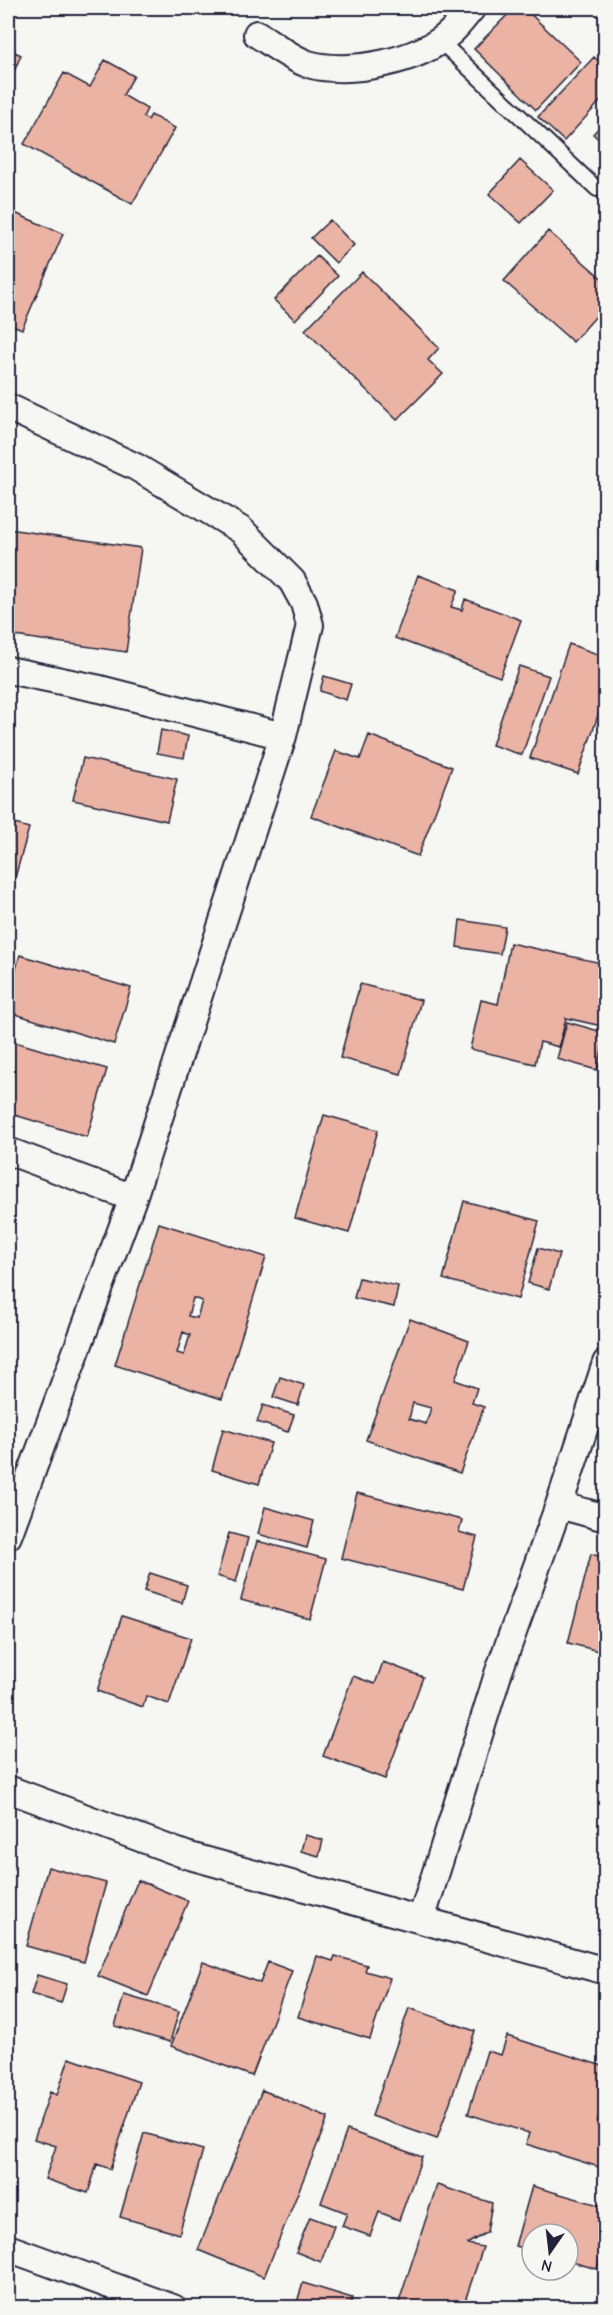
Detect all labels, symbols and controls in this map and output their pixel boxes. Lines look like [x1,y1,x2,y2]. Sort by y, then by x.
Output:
north arrow [520,2222,580,2282]
text: N [539,2256,554,2276]

